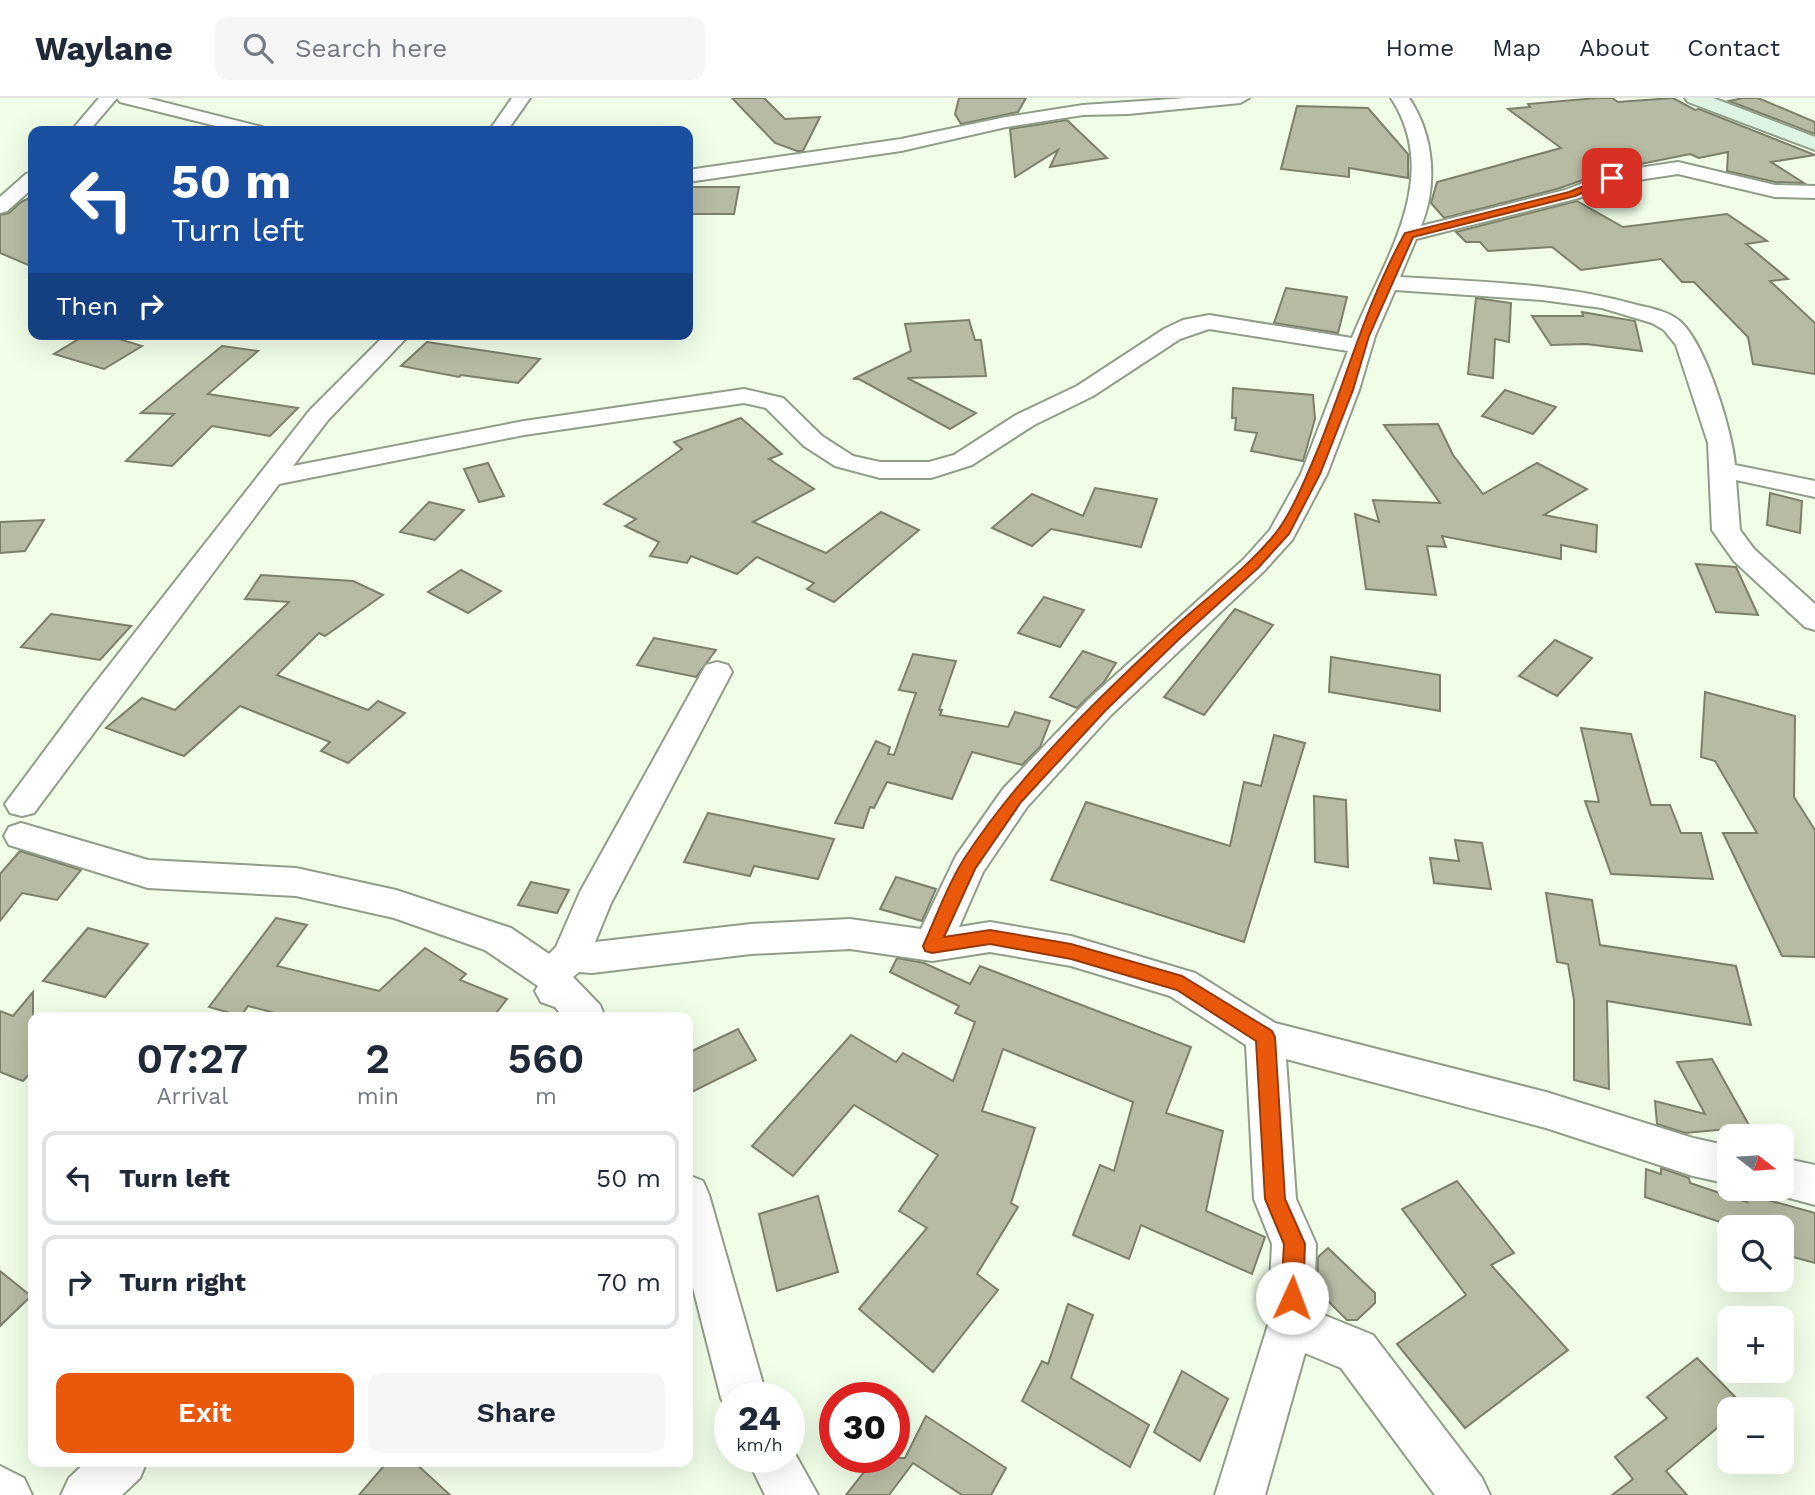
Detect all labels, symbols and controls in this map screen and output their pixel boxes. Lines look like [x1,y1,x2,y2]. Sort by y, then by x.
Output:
search box [215,17,705,80]
text: Waylane [35,29,173,68]
icon: search [239,29,277,67]
text: Search here [295,33,447,63]
text: Home [1386,34,1454,62]
text: Map [1492,34,1541,62]
text: About [1579,34,1649,62]
text: Contact [1687,34,1780,62]
pin [1582,148,1642,208]
text: 50 m [171,152,291,210]
icon: left [56,154,147,245]
icon: arrive [1593,159,1631,197]
text: Turn left [171,211,304,249]
icon: right [132,287,170,325]
text: Then [56,291,118,321]
text: 07:27 [137,1034,248,1083]
text: 2 [365,1034,390,1083]
text: 560 [507,1034,584,1083]
text: Arrival [156,1083,228,1110]
text: min [357,1083,399,1110]
text: m [535,1083,557,1110]
north arrow [1717,1124,1794,1200]
map controls [1717,1124,1794,1474]
icon: left [60,1159,98,1197]
text: Turn left [119,1163,230,1193]
text: 50 m [596,1163,661,1193]
button: search [1717,1215,1794,1292]
position arrow [1255,1261,1329,1335]
icon: right [60,1263,98,1301]
text: Turn right [119,1267,246,1297]
text: 70 m [597,1267,661,1297]
button: + [1717,1306,1794,1383]
button: Exit [56,1373,354,1453]
button: Share [368,1373,665,1453]
speed limit sign: 30 [819,1382,910,1473]
text: 24 [738,1397,781,1439]
button: − [1717,1397,1794,1474]
text: km/h [736,1434,783,1455]

